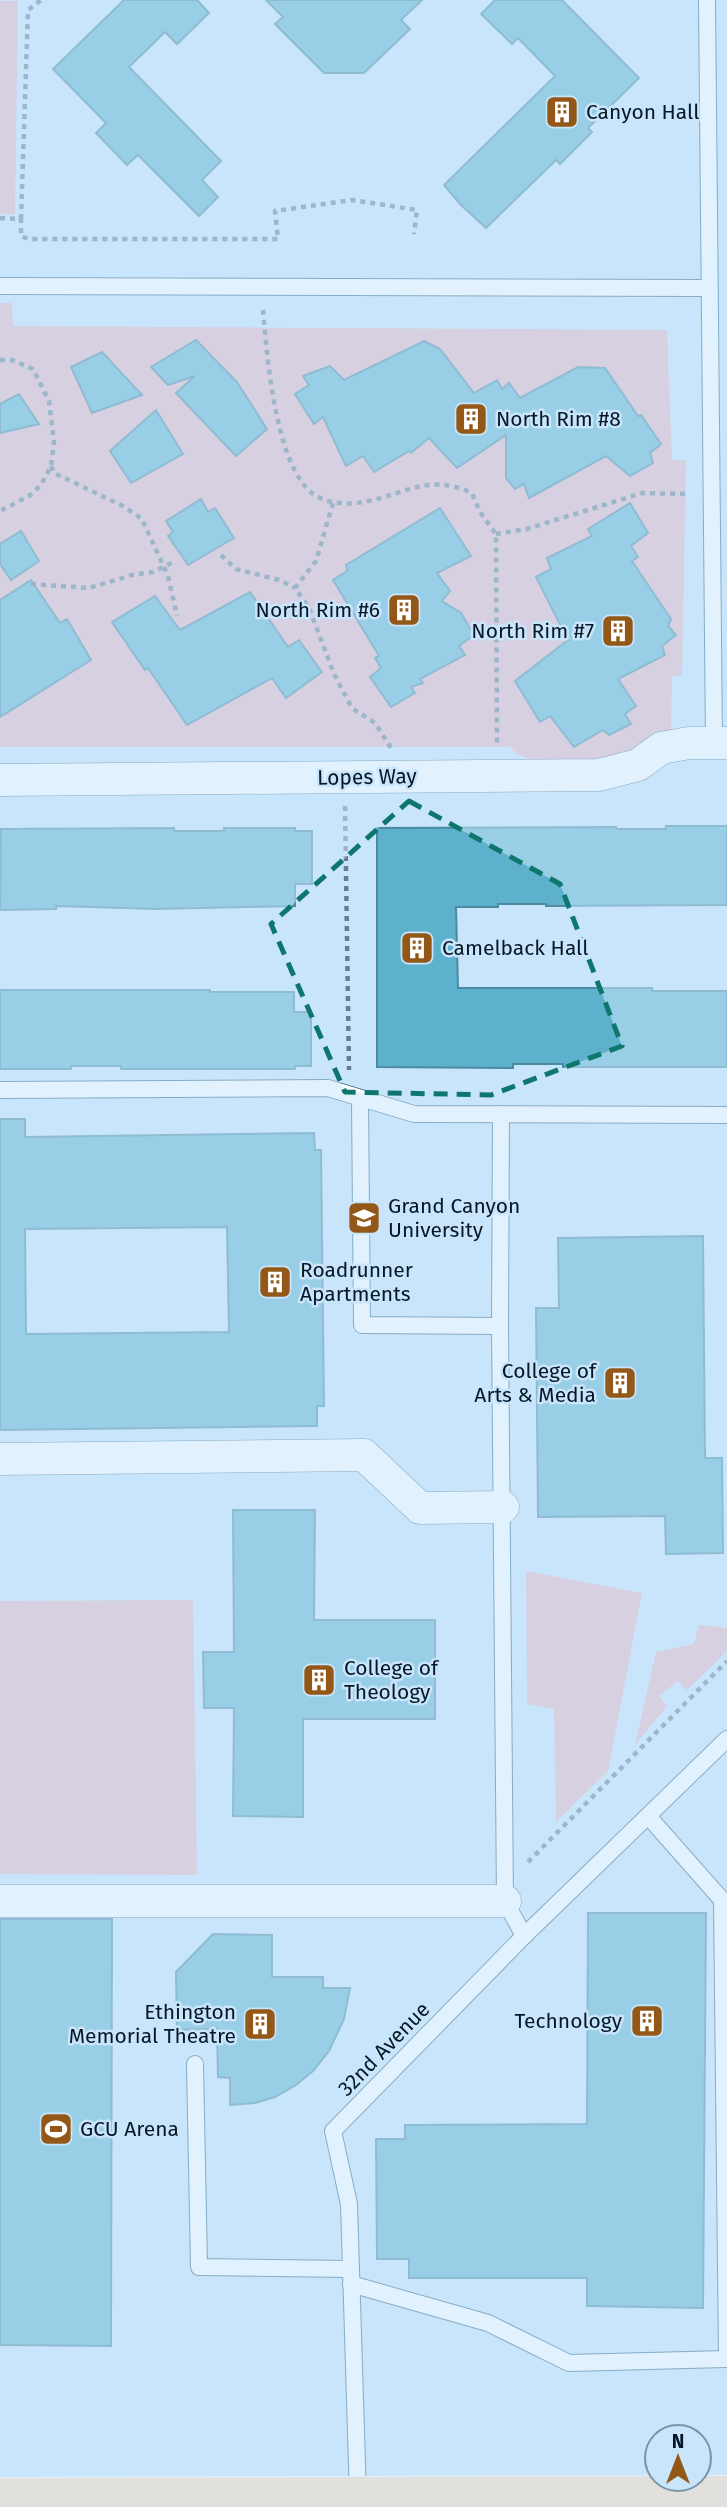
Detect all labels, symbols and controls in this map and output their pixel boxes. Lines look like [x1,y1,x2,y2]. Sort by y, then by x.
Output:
building icon: Canyon Hall [543,93,581,131]
place label: Canyon Hall [586,99,699,125]
building icon: North Rim #8 [452,400,490,438]
place label: North Rim #8 [496,406,621,432]
building icon: North Rim #6 [385,591,423,629]
place label: North Rim #6 [256,597,380,623]
building icon: North Rim #7 [599,612,637,650]
place label: North Rim #7 [471,618,594,644]
street label: Lopes Way [317,763,418,791]
building icon: Camelback Hall [398,929,436,967]
place label: Camelback Hall [442,935,588,961]
place label: Grand Canyon University [388,1193,520,1243]
school or university icon: Grand Canyon University [345,1199,383,1237]
place label: Roadrunner Apartments [300,1257,413,1307]
building icon: Roadrunner Apartments [256,1263,294,1301]
place label: College of Arts & Media [474,1358,598,1408]
building icon: College of Arts & Media [601,1364,639,1402]
place label: College of Theology [344,1655,440,1705]
building icon: College of Theology [300,1661,338,1699]
street label: 32nd Avenue [333,1997,435,2101]
place label: Ethington Memorial Theatre [69,1999,236,2049]
building icon: Technology [628,2002,666,2040]
building icon: Ethington Memorial Theatre [241,2005,279,2043]
place label: Technology [514,2008,623,2034]
sports icon: GCU Arena [37,2110,75,2148]
place label: GCU Arena [80,2116,179,2142]
north arrow [643,2423,713,2493]
text: N [672,2430,684,2453]

